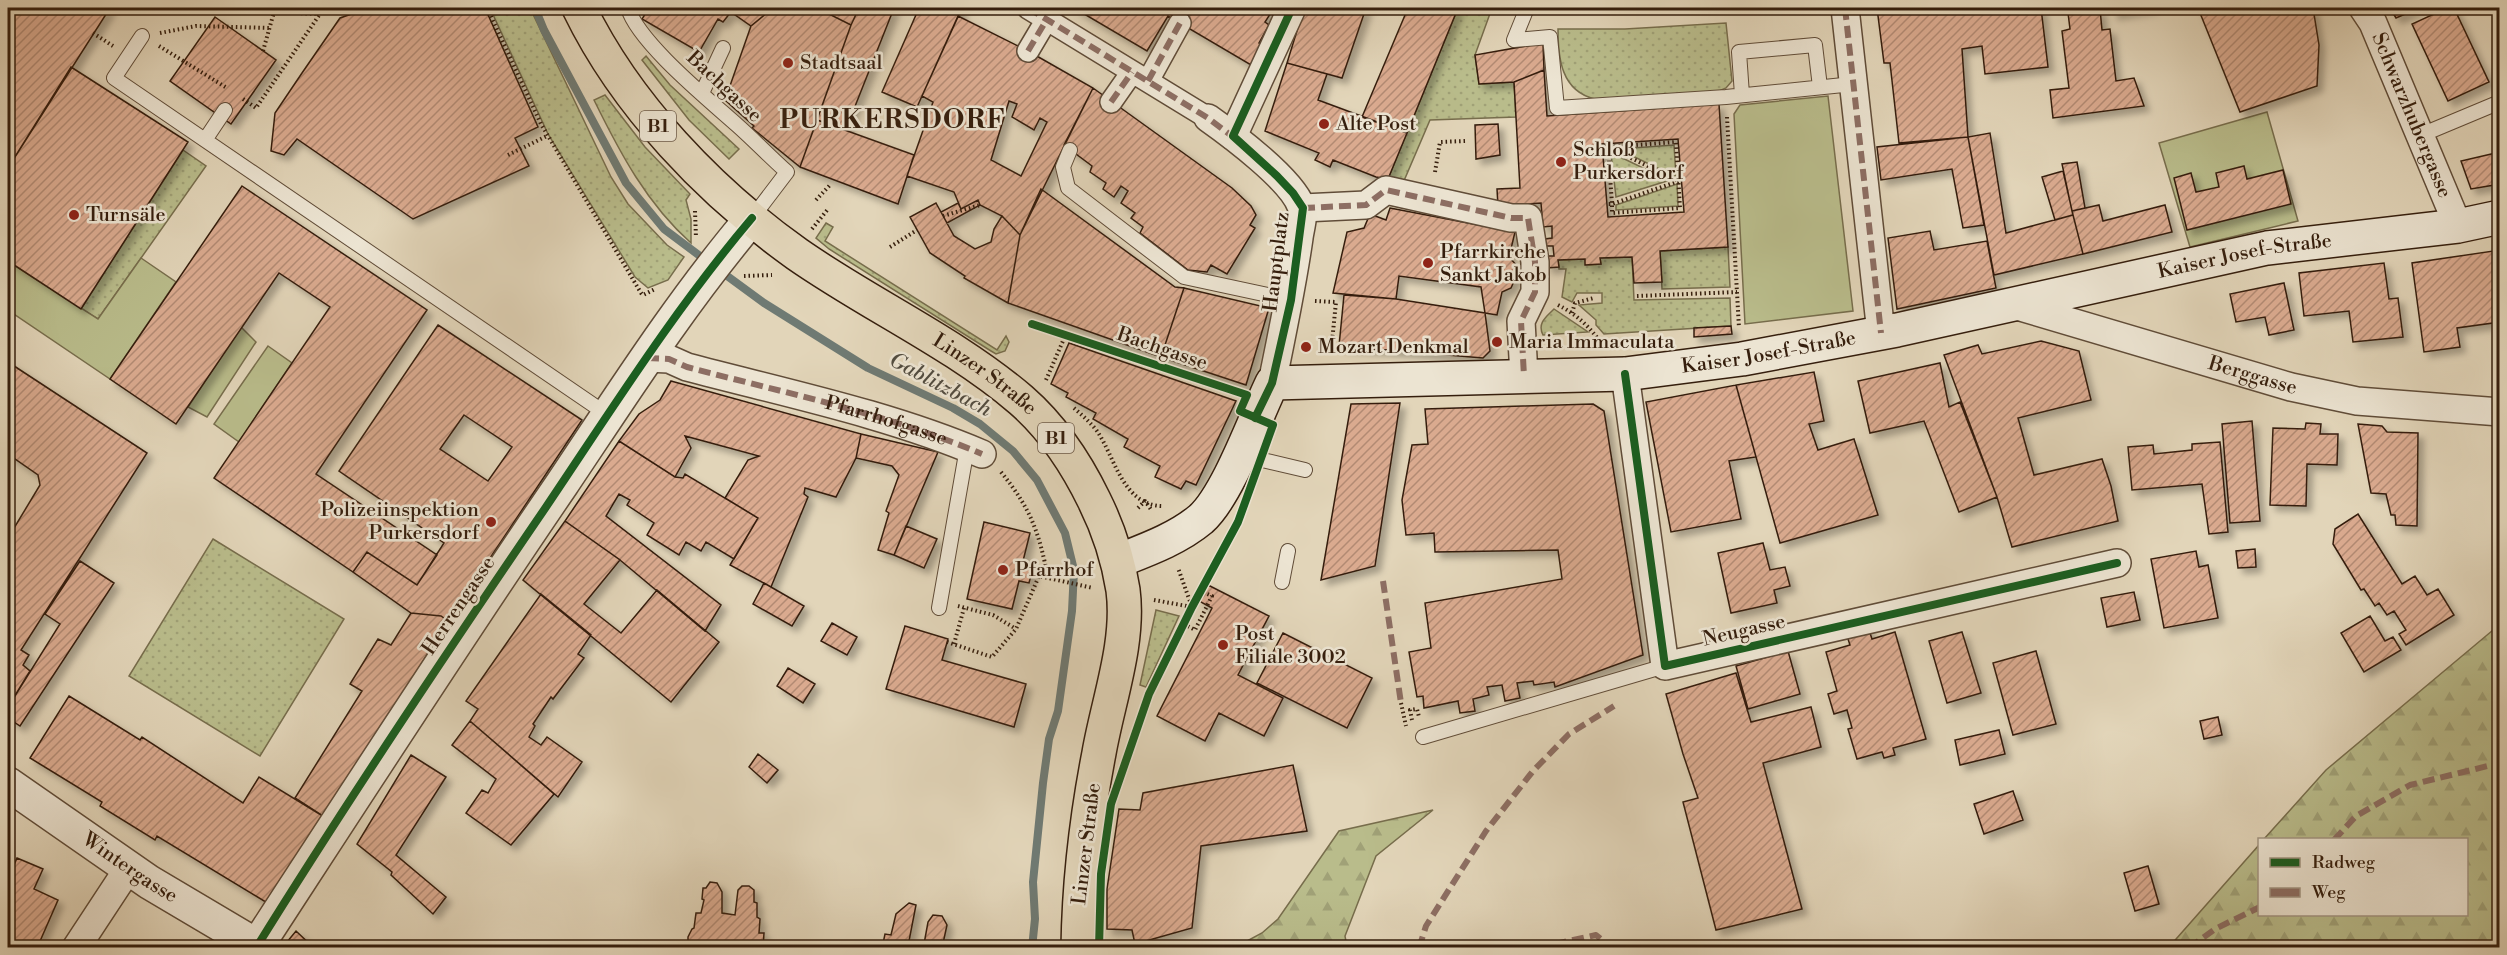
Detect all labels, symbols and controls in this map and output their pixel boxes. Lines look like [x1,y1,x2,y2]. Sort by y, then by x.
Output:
street label: Schwarzhubergasse [2366,29,2457,202]
street label: Bachgasse [680,45,767,128]
place label: Stadtsaal [800,51,882,76]
marker: Stadtsaal [781,56,795,70]
district label: PURKERSDORF [780,104,1006,136]
road number: B1 [640,111,676,141]
place label: Alte Post [1335,112,1416,137]
marker: Alte Post [1317,117,1331,131]
place label: Schloß Purkersdorf [1573,138,1684,186]
marker: Schloß Purkersdorf [1554,155,1568,169]
place label: Turnsäle [86,203,166,228]
marker: Turnsäle [67,208,81,222]
street label: Hauptplatz [1258,211,1296,313]
street label: Kaiser Josef-Straße [2155,228,2333,284]
place label: Pfarrkirche Sankt Jakob [1440,240,1547,288]
marker: Pfarrkirche Sankt Jakob [1421,256,1435,270]
street label: Bachgasse [1112,322,1211,376]
street label: Kaiser Josef-Straße [1680,325,1858,379]
street label: Linzer Straße [928,328,1042,420]
place label: Maria Immaculata [1509,330,1675,355]
place label: Mozart Denkmal [1318,335,1469,360]
marker: Maria Immaculata [1490,335,1504,349]
marker: Mozart Denkmal [1299,340,1313,354]
water label: Gablitzbach [884,347,996,423]
street label: Berggasse [2205,350,2299,400]
street label: Pfarrhofgasse [822,390,951,452]
road number: B1 [1038,423,1074,453]
place label: Polizeiinspektion Purkersdorf [320,498,480,546]
marker: Polizeiinspektion Purkersdorf [484,515,498,529]
street label: Herrengasse [417,552,501,660]
place label: Pfarrhof [1015,558,1094,583]
marker: Pfarrhof [996,563,1010,577]
street label: Neugasse [1700,609,1788,653]
place label: Post Filiale 3002 [1235,622,1346,670]
marker: Post Filiale 3002 [1216,638,1230,652]
street label: Linzer Straße [1067,782,1107,906]
street label: Wintergasse [77,826,182,909]
legend [2258,838,2468,916]
text: Radweg [2312,851,2376,874]
text: Weg [2311,881,2346,904]

